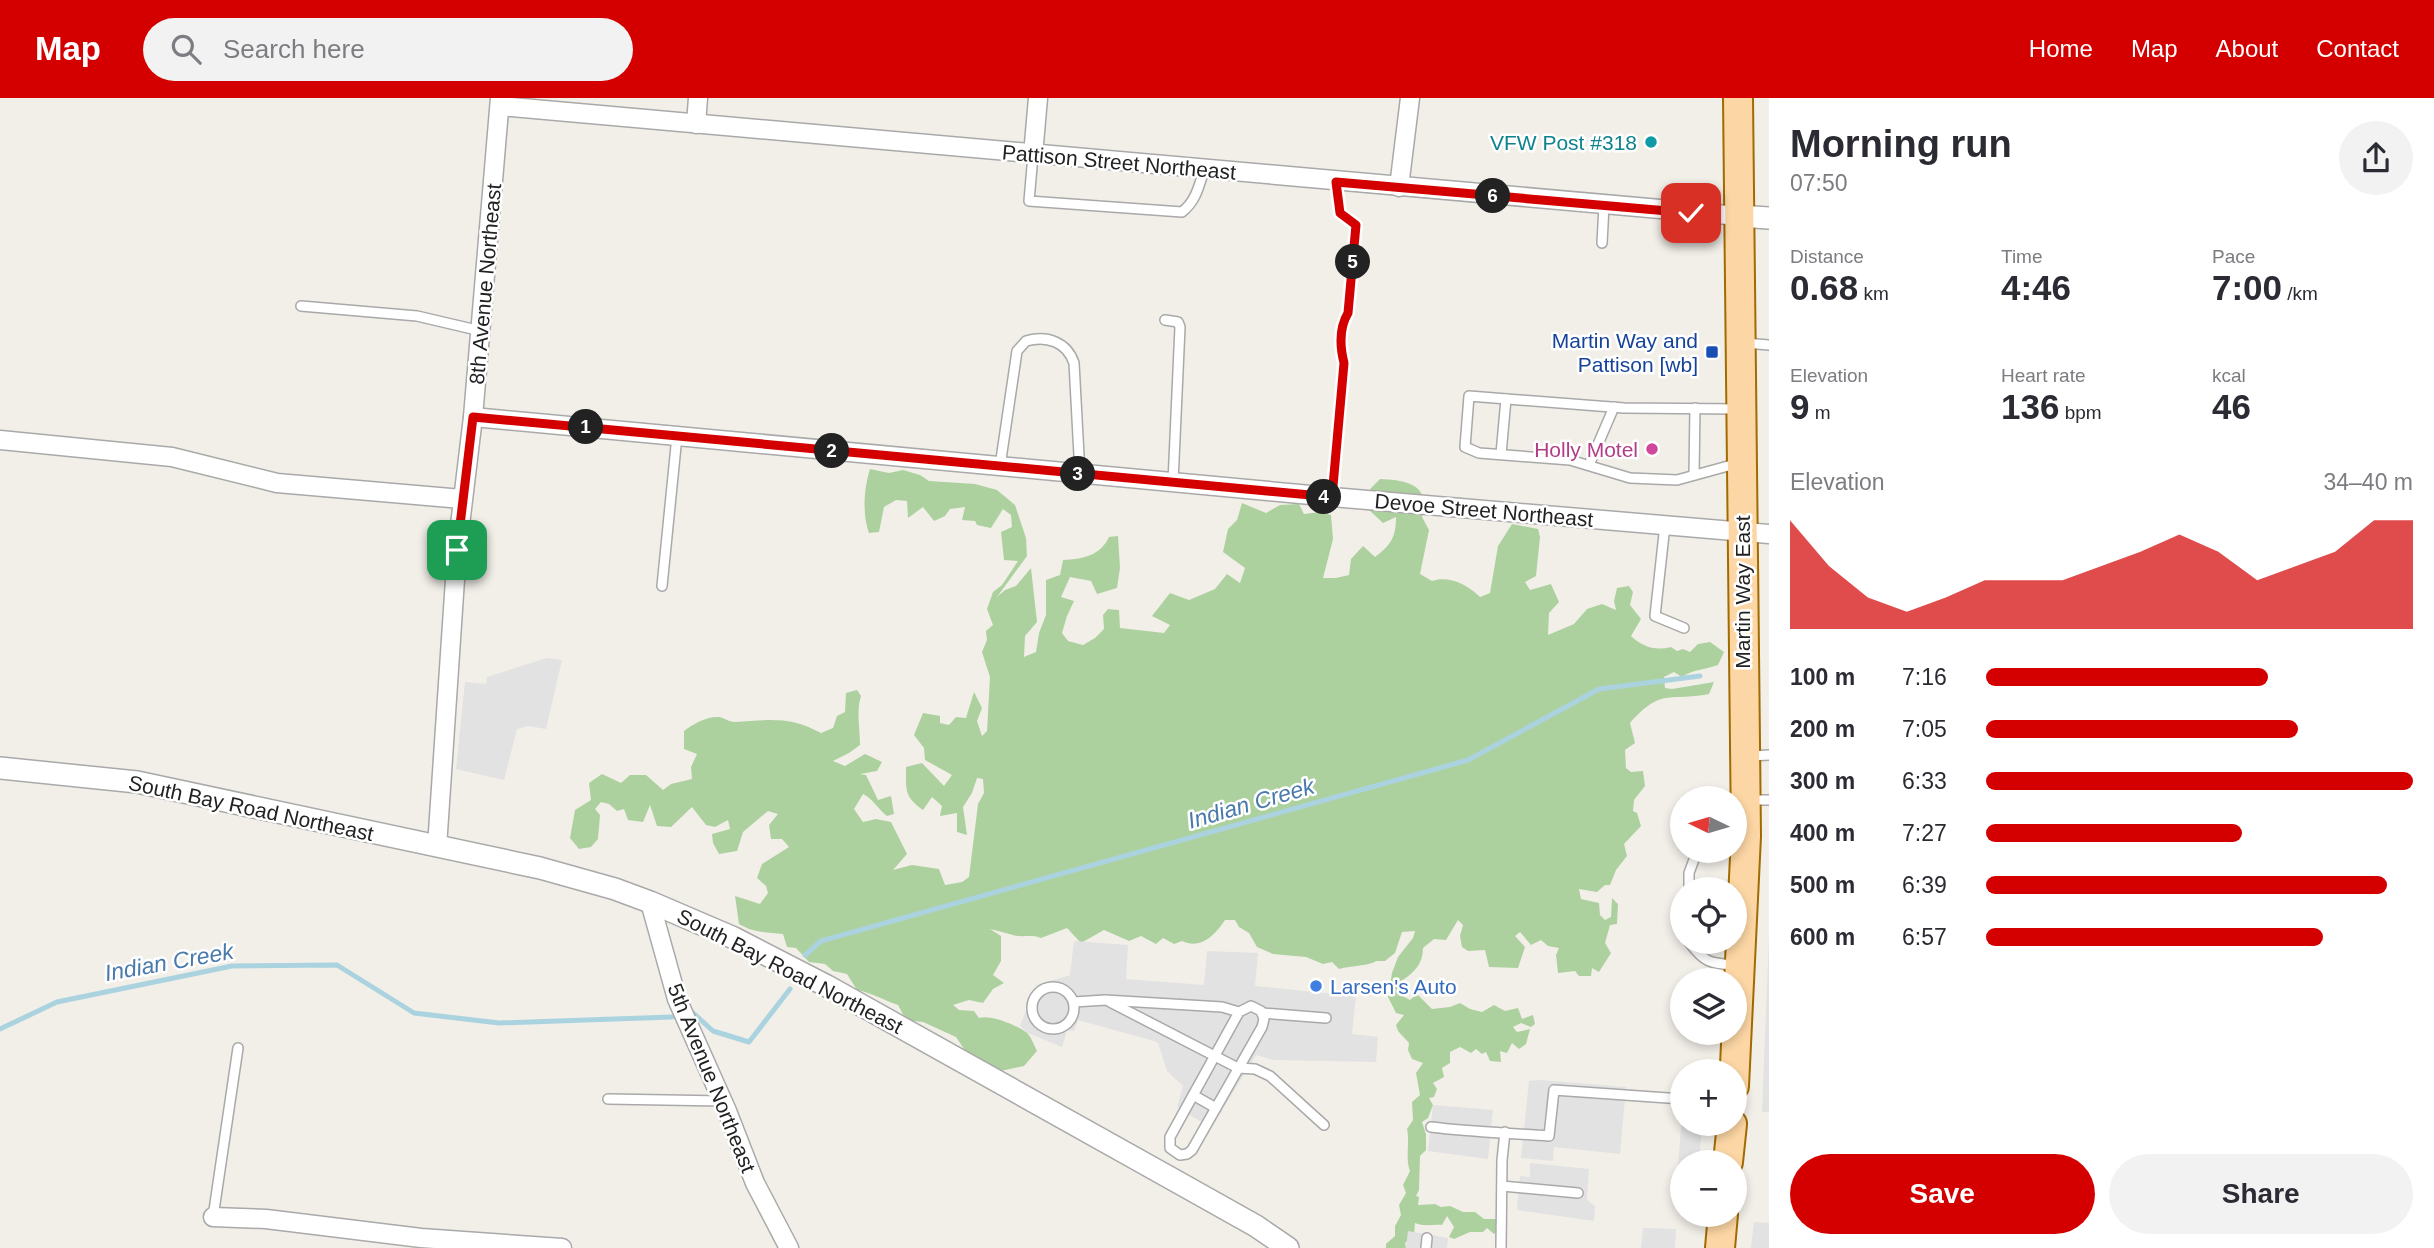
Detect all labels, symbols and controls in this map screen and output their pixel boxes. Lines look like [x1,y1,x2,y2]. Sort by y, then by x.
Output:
search box [143,18,633,81]
text: Map [35,30,101,67]
icon: search [167,30,205,68]
text: Search here [223,34,365,64]
text: Home [2029,35,2093,62]
text: Map [2131,35,2178,62]
text: About [2216,35,2278,62]
text: Contact [2316,35,2399,62]
button: share [2339,121,2413,195]
text: Morning run [1790,123,2012,165]
place label: VFW Post #318 [1490,131,1637,154]
marker: VFW Post #318 [1643,134,1659,150]
street label: Pattison Street Northeast [1001,140,1237,184]
text: 07:50 [1790,170,1848,196]
pin: 6 [1476,178,1510,214]
street label: 8th Avenue Northeast [465,182,505,385]
pin [1661,183,1721,243]
text: 6 [1487,185,1498,206]
icon: check [1672,194,1710,232]
pin: 5 [1336,244,1370,280]
text: Distance [1790,246,1864,267]
text: Time [2001,246,2043,267]
text: Pace [2212,246,2255,267]
text: 5 [1347,251,1358,272]
text: 0.68 [1790,268,1858,307]
text: 4:46 [2001,268,2071,307]
text: 7:00 [2212,268,2282,307]
text: km [1858,283,1889,304]
text: /km [2282,283,2318,304]
place label: Martin Way and Pattison [wb] [1552,329,1698,376]
marker: Martin Way and Pattison [wb] [1704,344,1720,360]
text: Elevation [1790,365,1868,386]
text: Heart rate [2001,365,2085,386]
text: kcal [2212,365,2246,386]
text: 9 [1790,387,1809,426]
text: 136 [2001,387,2059,426]
text: 46 [2212,387,2251,426]
text: m [1809,402,1831,423]
text: bpm [2059,402,2102,423]
pin: 1 [568,410,604,444]
text: 1 [580,416,591,437]
pin: 2 [814,434,850,468]
place label: Holly Motel [1534,438,1638,461]
text: 2 [826,440,837,461]
marker: Holly Motel [1644,441,1660,457]
pin: 3 [1060,456,1096,492]
text: 3 [1072,463,1083,484]
text: Elevation [1790,469,1885,495]
text: 34–40 m [2323,469,2413,495]
pin: 4 [1306,480,1342,514]
text: 4 [1318,486,1329,507]
street label: Devoe Street Northeast [1374,489,1594,531]
street label: Martin Way East [1731,515,1754,669]
pin [427,520,487,580]
icon: arrive [438,531,476,569]
text: 100 m [1790,664,1855,690]
text: 7:16 [1902,664,1947,690]
text: 200 m [1790,716,1855,742]
text: 7:05 [1902,716,1947,742]
text: 300 m [1790,768,1855,794]
text: 6:33 [1902,768,1947,794]
street label: South Bay Road Northeast [126,771,376,845]
water label: Indian Creek [1185,772,1319,833]
north arrow [1670,786,1746,863]
map controls [1670,786,1747,1227]
text: 400 m [1790,820,1855,846]
text: 7:27 [1902,820,1947,846]
text: 500 m [1790,872,1855,898]
text: 6:39 [1902,872,1947,898]
button: locate [1670,877,1747,954]
street label: South Bay Road Northeast [673,904,907,1038]
text: 600 m [1790,924,1855,950]
text: 6:57 [1902,924,1947,950]
water label: Indian Creek [103,938,237,986]
button: layers [1670,968,1747,1045]
place label: Larsen's Auto [1330,975,1457,998]
marker: Larsen's Auto [1308,978,1324,994]
street label: 5th Avenue Northeast [664,980,760,1176]
button: + [1670,1059,1747,1136]
button: − [1670,1150,1747,1227]
button: Save [1790,1154,2095,1234]
button: Share [2109,1154,2413,1234]

